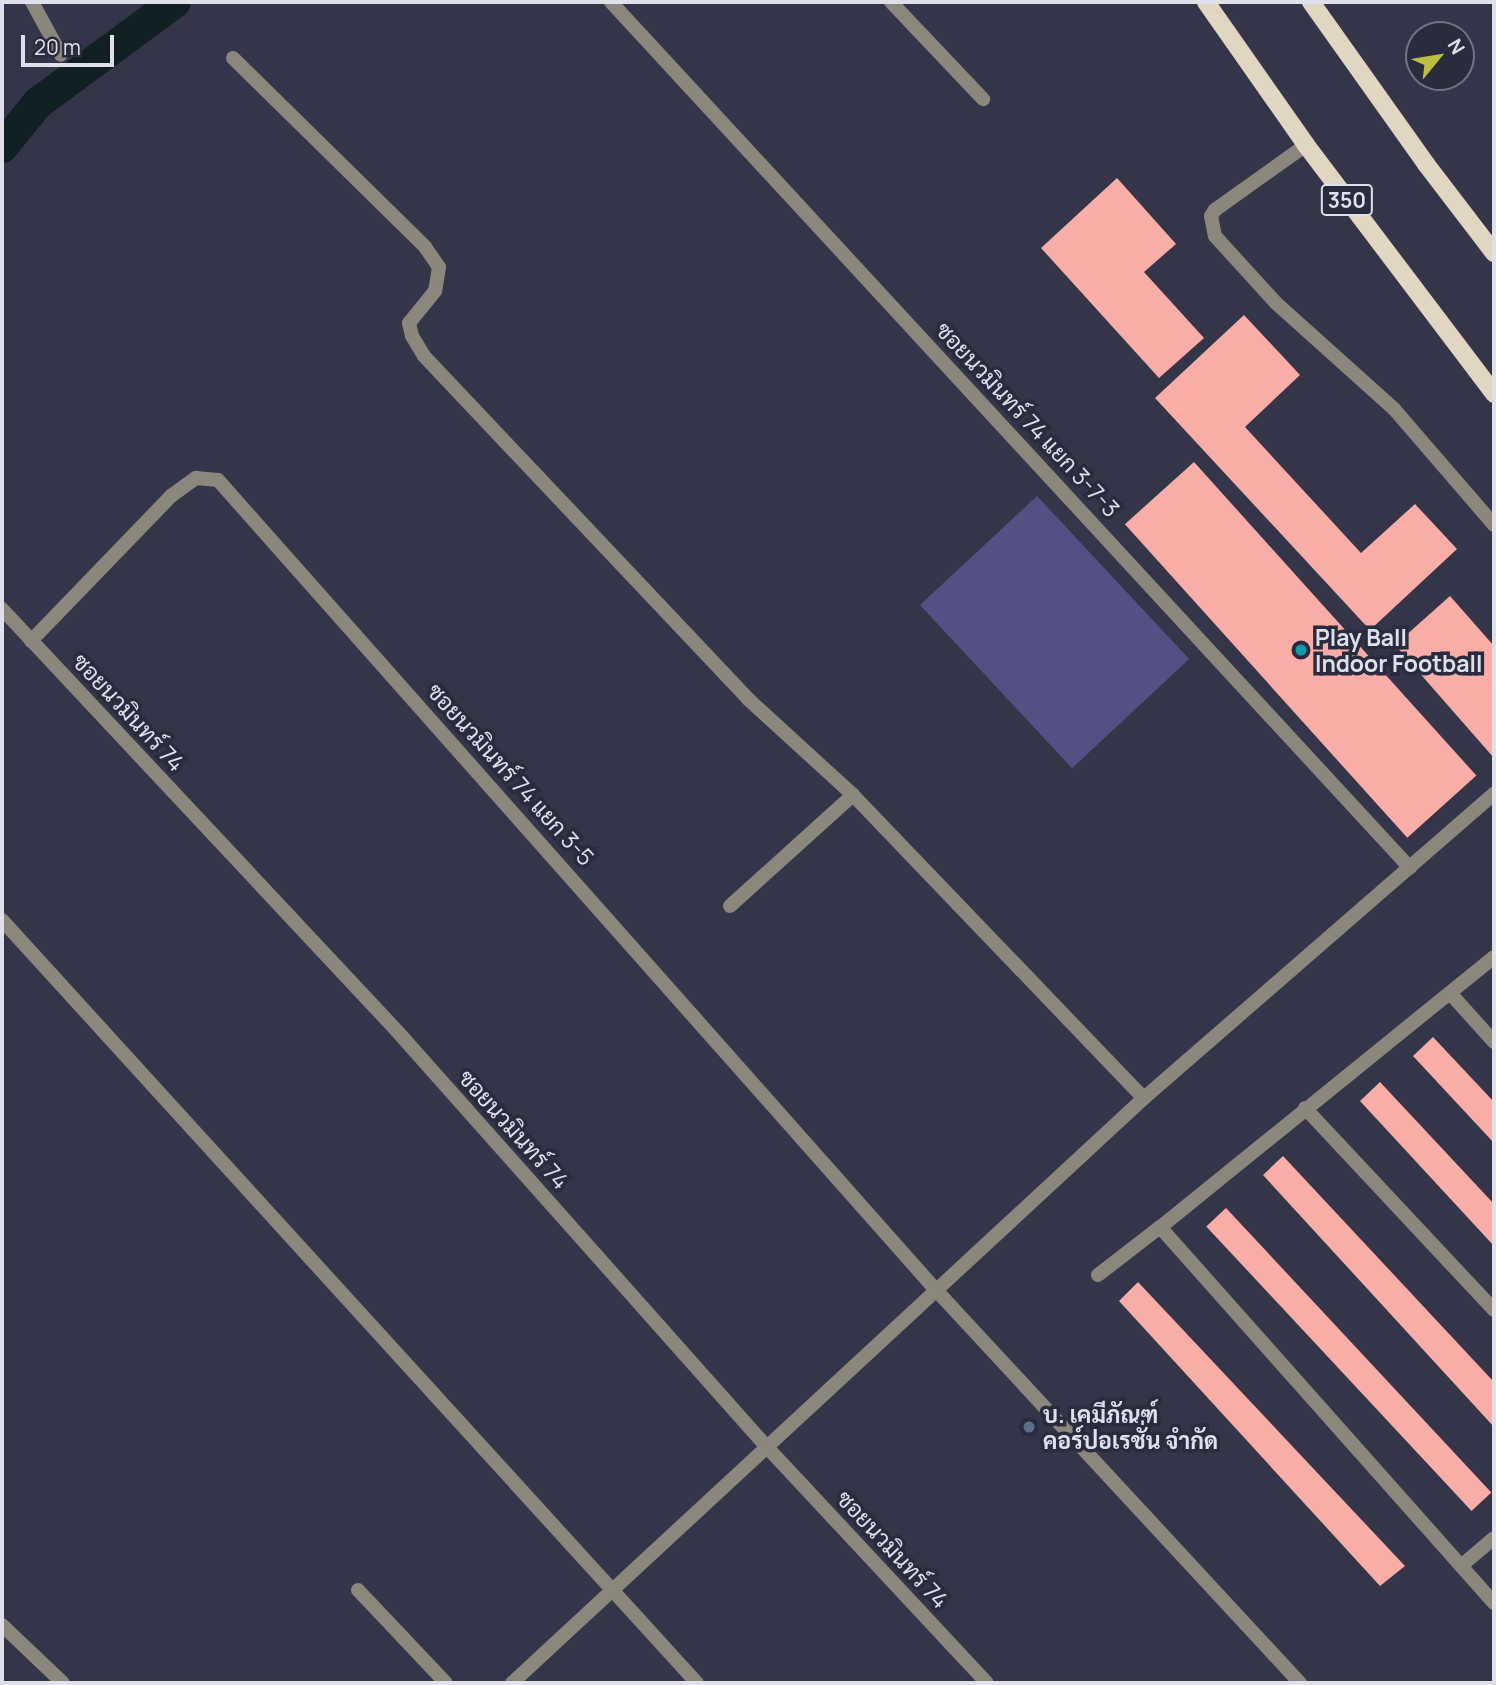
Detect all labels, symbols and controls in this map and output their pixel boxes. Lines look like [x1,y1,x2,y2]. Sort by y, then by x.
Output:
scale bar [24,21,117,65]
north arrow [1405,21,1475,91]
text: 20 m [34,33,81,61]
text: N [1442,34,1471,59]
road number: 350 [1321,182,1373,218]
street label: ซอยนวมินทร์ 74 แยก 3-7-3 [931,316,1125,522]
place label: Play Ball Indoor Football [1315,623,1482,677]
marker: Play Ball Indoor Football [1293,642,1309,658]
street label: ซอยนวมินทร์ 74 [67,647,191,777]
street label: ซอยนวมินทร์ 74 แยก 3-5 [422,677,600,871]
street label: ซอยนวมินทร์ 74 [453,1064,575,1194]
place label: บ. เคมีภัณฑ์ คอร์ปอเรชั่น จำกัด [1043,1400,1218,1454]
marker: บ. เคมีภัณฑ์ คอร์ปอเรชั่น จำกัด [1021,1419,1037,1435]
street label: ซอยนวมินทร์ 74 [831,1484,955,1614]

